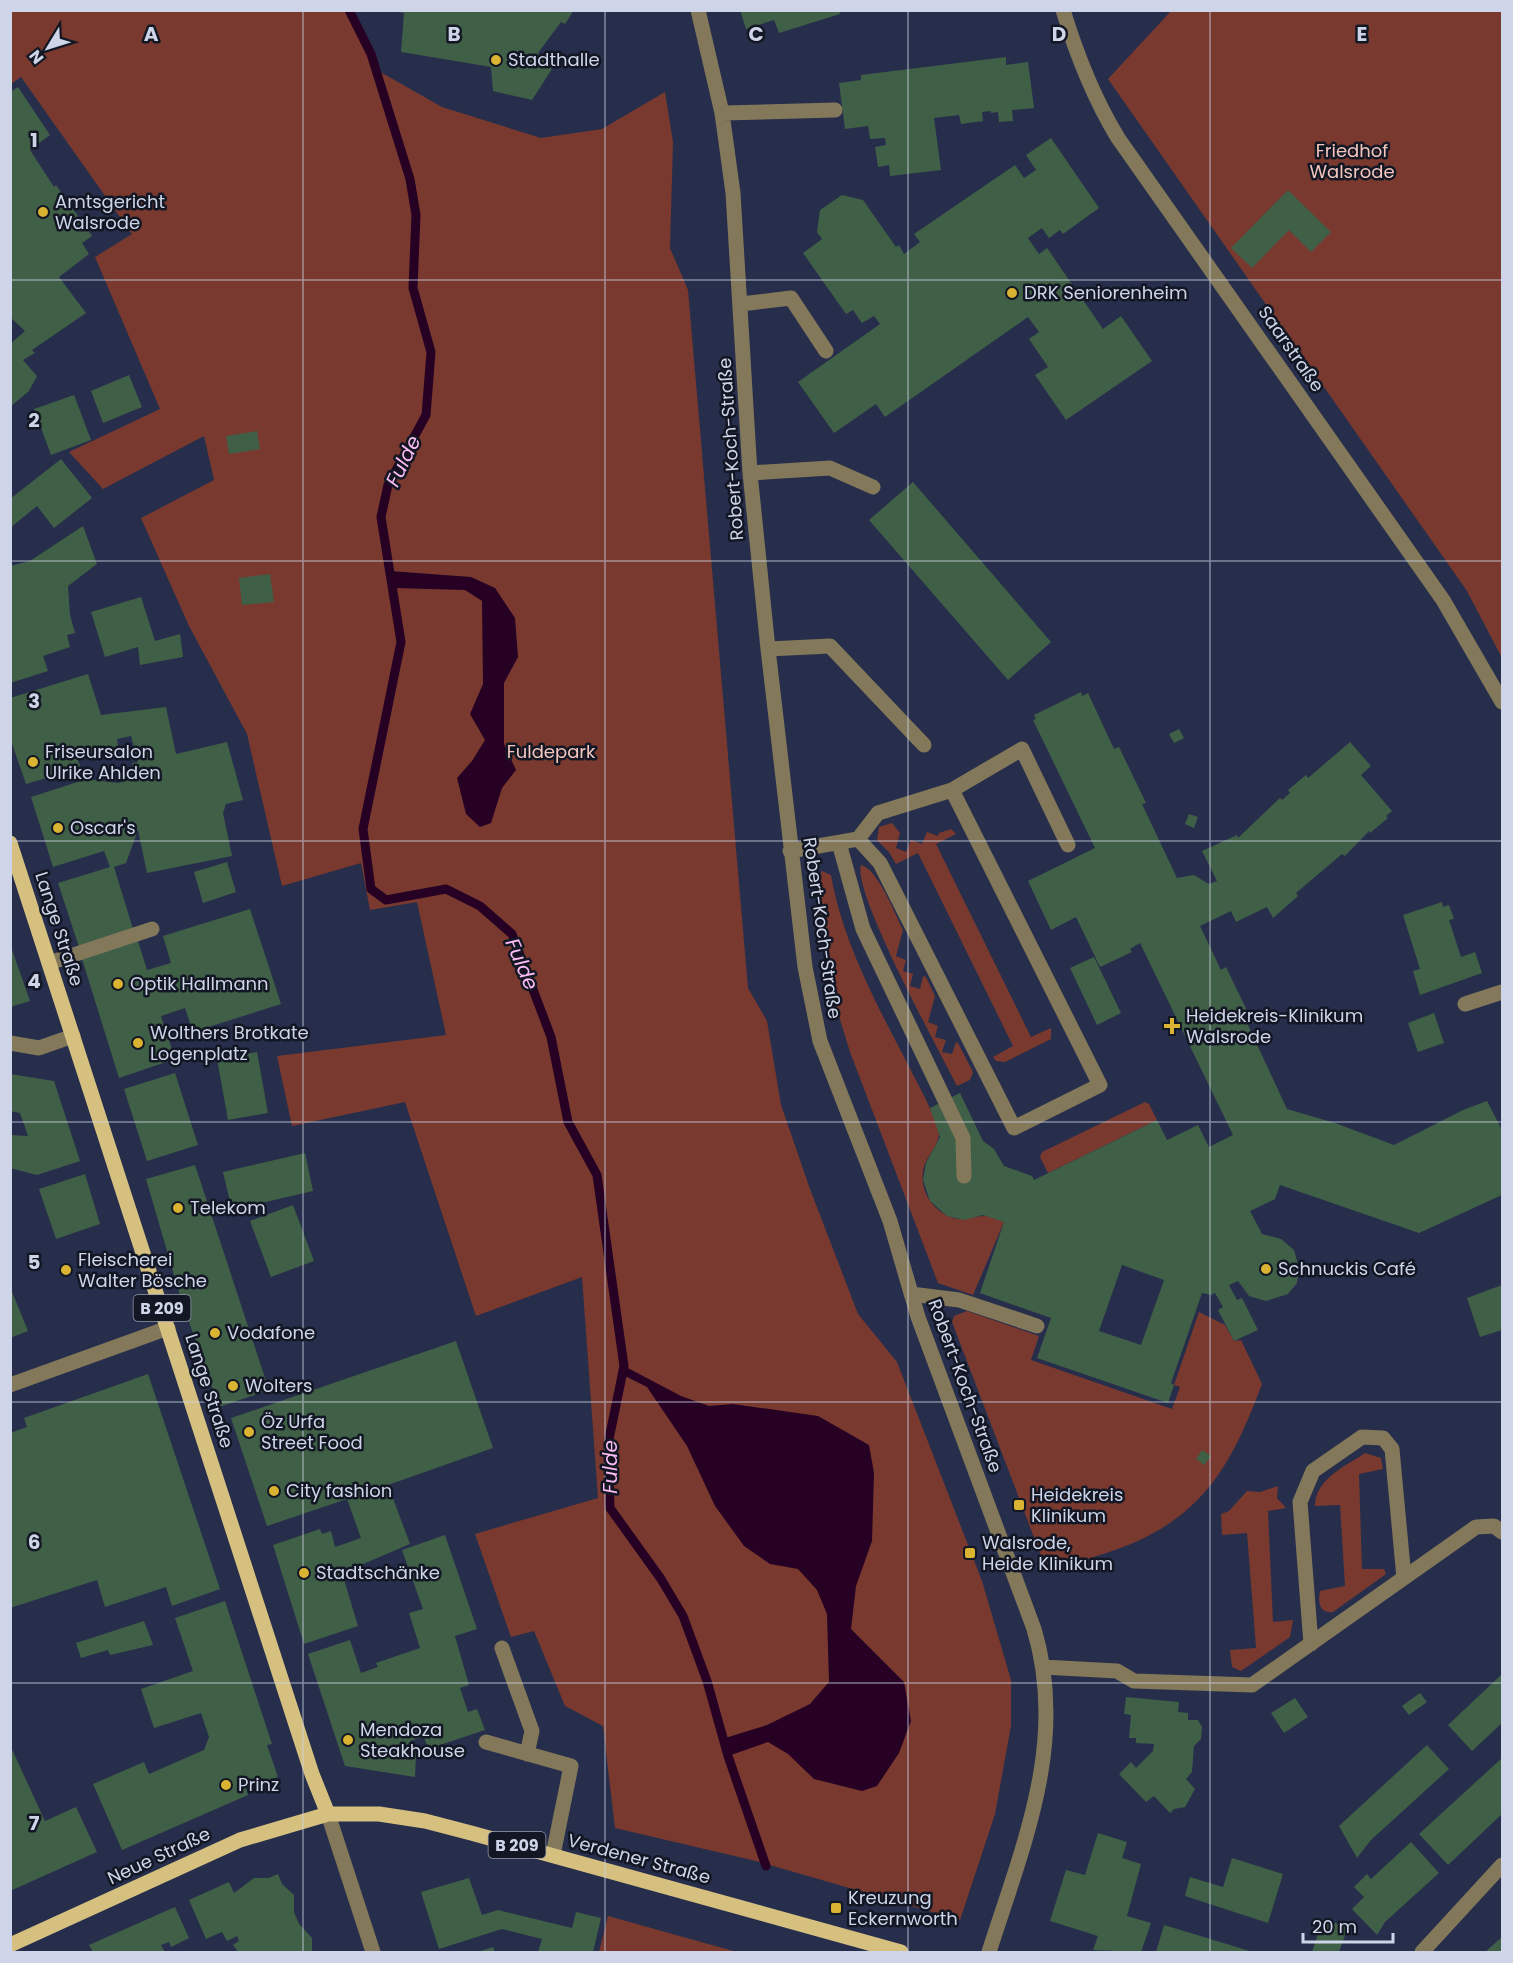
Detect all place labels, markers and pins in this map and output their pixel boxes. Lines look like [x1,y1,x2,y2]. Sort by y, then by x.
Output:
place label: Stadthalle [508,47,600,72]
marker: Stadthalle [489,53,503,67]
place label: Amtsgericht Walsrode [55,189,165,235]
marker: Amtsgericht Walsrode [36,205,50,219]
place label: DRK Seniorenheim [1024,280,1188,305]
marker: DRK Seniorenheim [1005,286,1019,300]
place label: Friseursalon Ulrike Ahlden [45,739,161,785]
marker: Friseursalon Ulrike Ahlden [26,755,40,769]
place label: Oscar's [70,815,136,840]
marker: Oscar's [51,821,65,835]
place label: Optik Hallmann [130,971,269,996]
marker: Optik Hallmann [111,977,125,991]
place label: Heidekreis-Klinikum Walsrode [1186,1003,1363,1049]
marker: Heidekreis-Klinikum Walsrode [1163,1017,1181,1035]
place label: Wolthers Brotkate Logenplatz [150,1020,309,1066]
marker: Wolthers Brotkate Logenplatz [131,1036,145,1050]
place label: Telekom [190,1195,266,1220]
marker: Telekom [171,1201,185,1215]
place label: Fleischerei Walter Bösche [78,1247,207,1293]
place label: Schnuckis Café [1278,1256,1416,1281]
marker: Schnuckis Café [1259,1262,1273,1276]
marker: Fleischerei Walter Bösche [59,1263,73,1277]
place label: Vodafone [227,1320,315,1345]
marker: Vodafone [208,1326,222,1340]
place label: Wolters [245,1373,312,1398]
marker: Wolters [226,1379,240,1393]
place label: Öz Urfa Street Food [261,1409,363,1455]
marker: Öz Urfa Street Food [242,1425,256,1439]
place label: City fashion [286,1478,392,1503]
place label: Heidekreis Klinikum [1031,1482,1123,1528]
marker: City fashion [267,1484,281,1498]
marker: Heidekreis Klinikum [1012,1498,1026,1512]
place label: Walsrode, Heide Klinikum [982,1530,1113,1576]
marker: Walsrode, Heide Klinikum [963,1546,977,1560]
place label: Stadtschänke [316,1560,440,1585]
marker: Stadtschänke [297,1566,311,1580]
place label: Mendoza Steakhouse [360,1717,465,1763]
marker: Mendoza Steakhouse [341,1733,355,1747]
place label: Prinz [238,1772,279,1797]
marker: Prinz [219,1778,233,1792]
place label: Kreuzung Eckernworth [848,1885,958,1931]
marker: Kreuzung Eckernworth [829,1901,843,1915]

